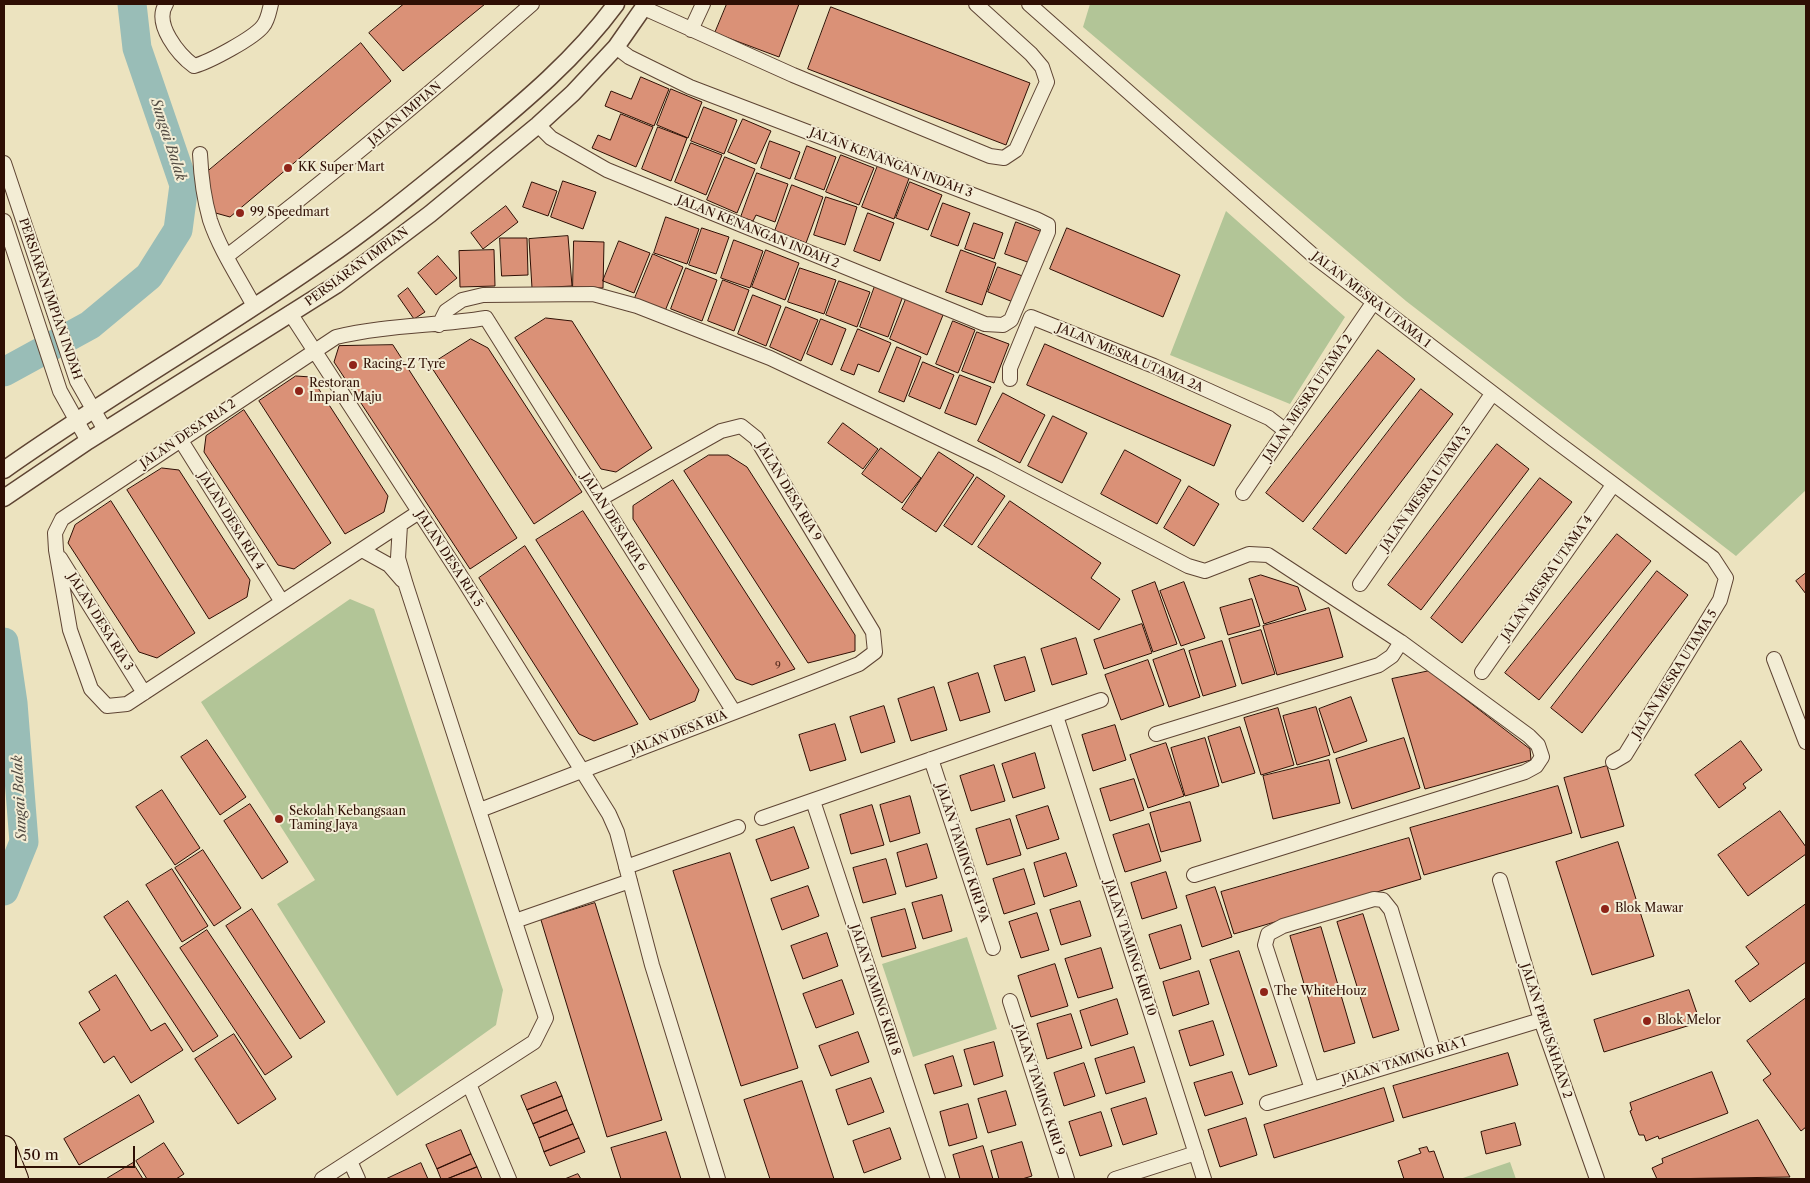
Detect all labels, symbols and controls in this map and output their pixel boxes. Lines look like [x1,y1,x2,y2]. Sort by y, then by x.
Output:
street label: JALAN IMPIAN [366,79,444,149]
water label: Sungai Balak [147,97,189,183]
street label: JALAN KENANGAN INDAH 3 [807,125,975,201]
place label: KK Super Mart [298,161,384,175]
marker: KK Super Mart [282,162,294,174]
street label: JALAN KENANGAN INDAH 2 [675,193,841,271]
place label: 99 Speedmart [250,206,329,220]
marker: 99 Speedmart [234,207,246,219]
street label: PERSIARAN IMPIAN INDAH [15,216,85,382]
street label: PERSIARAN IMPIAN [303,225,411,309]
street label: JALAN MESRA UTAMA 1 [1309,249,1433,351]
street label: JALAN MESRA UTAMA 2A [1055,321,1205,395]
street label: JALAN MESRA UTAMA 2 [1260,332,1356,464]
place label: Racing-Z Tyre [363,358,445,372]
marker: Racing-Z Tyre [347,359,359,371]
place label: Restoran Impian Maju [309,377,382,405]
marker: Restoran Impian Maju [293,385,305,397]
street label: JALAN DESA RIA 2 [137,397,239,471]
street label: JALAN MESRA UTAMA 3 [1377,424,1475,554]
street label: JALAN DESA RIA 9 [754,440,824,544]
street label: JALAN DESA RIA 4 [195,470,267,572]
street label: JALAN DESA RIA 6 [578,471,650,573]
street label: JALAN DESA RIA 5 [412,508,486,610]
street label: JALAN MESRA UTAMA 4 [1498,513,1596,643]
street label: JALAN DESA RIA 3 [64,571,136,673]
street label: JALAN MESRA UTAMA 5 [1630,607,1720,741]
house number: 9 [775,659,781,671]
street label: JALAN DESA RIA [629,708,729,758]
water label: Sungai Balak [9,755,31,841]
street label: JALAN TAMING KIRI 9A [933,782,991,924]
place label: Sekolah Kebangsaan Taming Jaya [289,805,406,833]
marker: Sekolah Kebangsaan Taming Jaya [273,813,285,825]
street label: JALAN TAMING KIRI 10 [1101,878,1159,1018]
place label: Blok Mawar [1615,902,1683,916]
marker: Blok Mawar [1599,903,1611,915]
street label: JALAN TAMING KIRI 8 [847,923,903,1057]
street label: JALAN PERUSAHAAN 2 [1517,962,1575,1100]
place label: The WhiteHouz [1274,985,1367,999]
marker: The WhiteHouz [1258,986,1270,998]
place label: Blok Melor [1657,1014,1721,1028]
marker: Blok Melor [1641,1015,1653,1027]
street label: JALAN TAMING KIRI 9 [1011,1023,1067,1157]
street label: JALAN TAMING RIA 1 [1340,1035,1468,1087]
scale bar [18,1136,138,1168]
text: 50 m [23,1145,59,1164]

